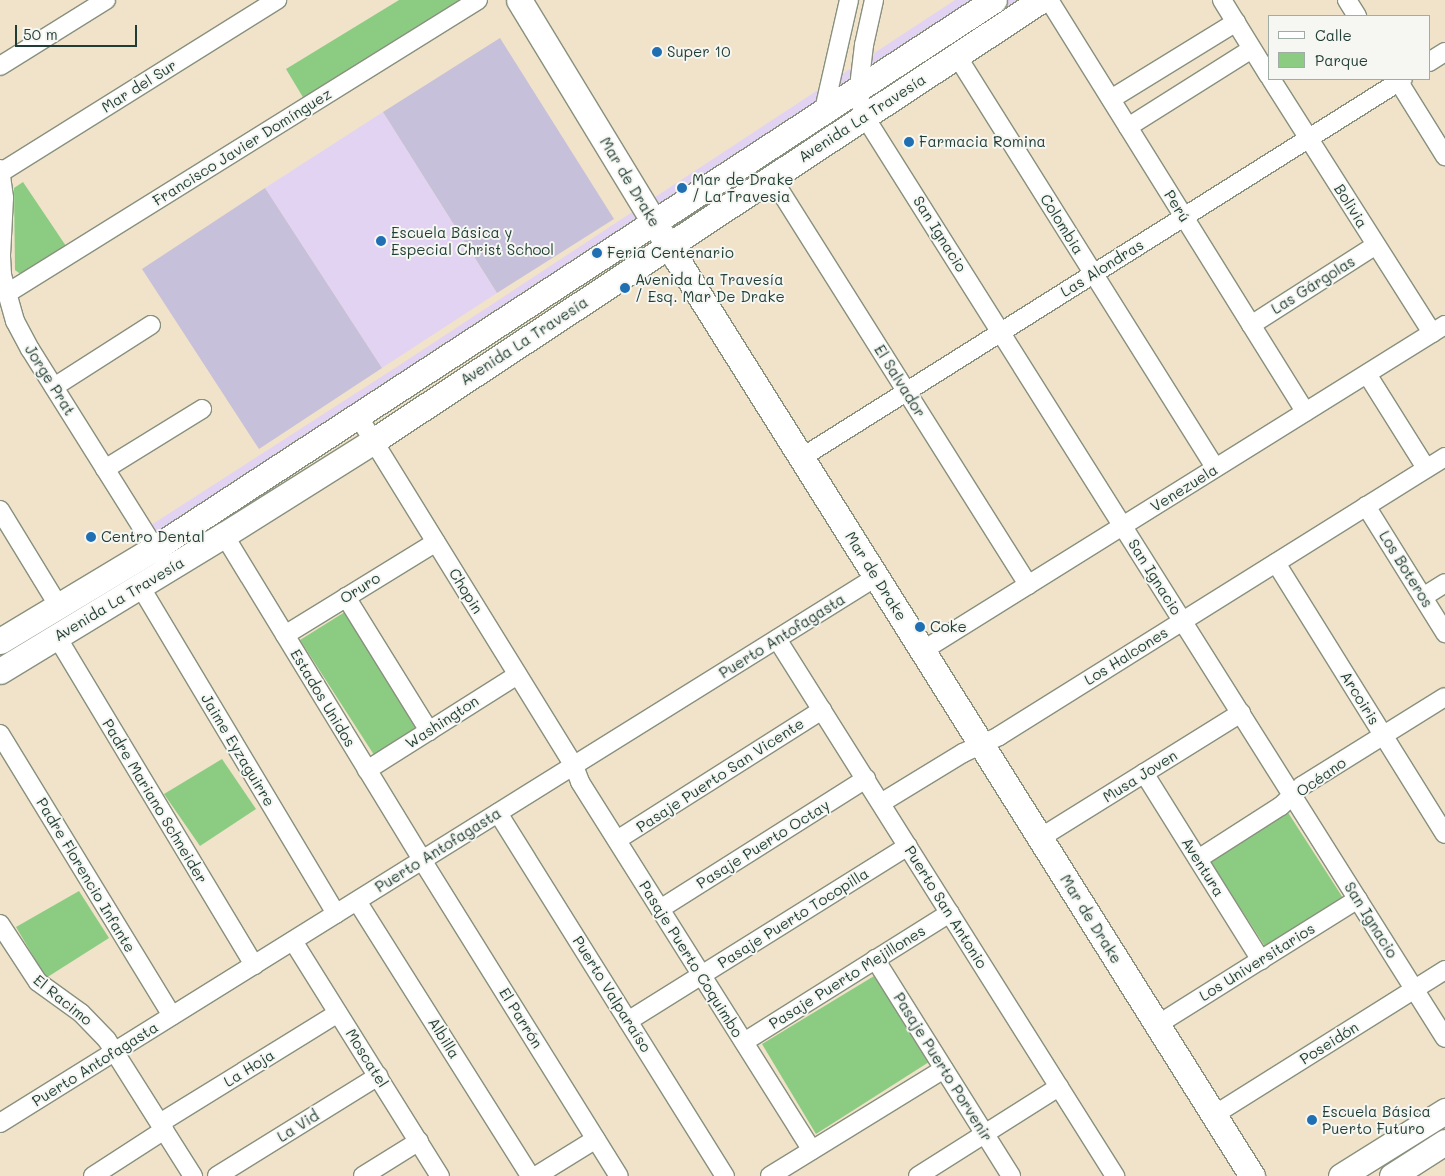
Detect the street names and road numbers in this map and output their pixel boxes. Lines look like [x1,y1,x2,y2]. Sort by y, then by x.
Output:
street label: Mar del Sur [98,56,180,116]
street label: Avenida La Travesía [795,70,929,166]
street label: Francisco Javier Domínguez [149,84,335,210]
street label: Mar de Drake [596,134,664,230]
street label: Bolivia [1331,181,1371,231]
street label: Perú [1160,187,1194,225]
street label: Colombia [1036,191,1088,257]
street label: San Ignacio [910,193,970,275]
street label: Las Alondras [1057,235,1147,301]
street label: Las Gárgolas [1268,252,1358,318]
street label: Avenida La Travesía [457,293,591,389]
street label: Jorge Prat [21,341,79,419]
street label: El Salvador [871,341,929,421]
street label: Venezuela [1147,460,1221,516]
street label: Los Boteros [1375,527,1437,611]
street label: Mar de Drake [841,528,911,624]
street label: San Ignacio [1125,536,1185,618]
street label: Avenida La Travesía [51,553,187,645]
street label: Chopin [445,565,487,617]
street label: Oruro [337,569,383,607]
street label: Puerto Antofagasta [716,590,848,682]
street label: Los Halcones [1081,623,1171,689]
street label: Estados Unidos [287,646,359,750]
street label: Arcoiris [1337,668,1383,728]
street label: Jaime Eyzaguirre [197,690,279,810]
street label: Washington [402,692,482,752]
street label: Pasaje Puerto San Vicente [633,714,807,836]
street label: Padre Mariano Schneider [99,716,211,886]
street label: Musa Joven [1100,746,1180,806]
street label: Océano [1293,753,1349,801]
street label: Padre Florencio Infante [33,794,139,956]
street label: Pasaje Puerto Octay [693,796,833,892]
street label: Puerto Antofagasta [372,804,504,896]
street label: Aventura [1178,834,1228,900]
street label: Puerto San Antonio [901,842,991,972]
street label: Pasaje Puerto Tocopilla [714,864,872,972]
street label: Mar de Drake [1056,871,1126,967]
street label: Pasaje Puerto Coquimbo [635,877,747,1041]
street label: San Ignacio [1341,879,1401,961]
street label: Los Universitarios [1196,919,1318,1005]
street label: Pasaje Puerto Mejillones [766,921,928,1033]
street label: Puerto Valparaíso [569,933,655,1055]
street label: El Racimo [30,971,96,1029]
street label: El Parrón [495,984,547,1052]
street label: Pasaje Puerto Porvenir [890,989,996,1145]
street label: Albilla [424,1014,464,1062]
street label: Puerto Antofagasta [29,1018,161,1110]
street label: Poseidón [1296,1018,1362,1068]
street label: Moscatel [342,1025,392,1091]
street label: La Hoja [220,1046,278,1090]
street label: La Vid [274,1106,322,1146]

